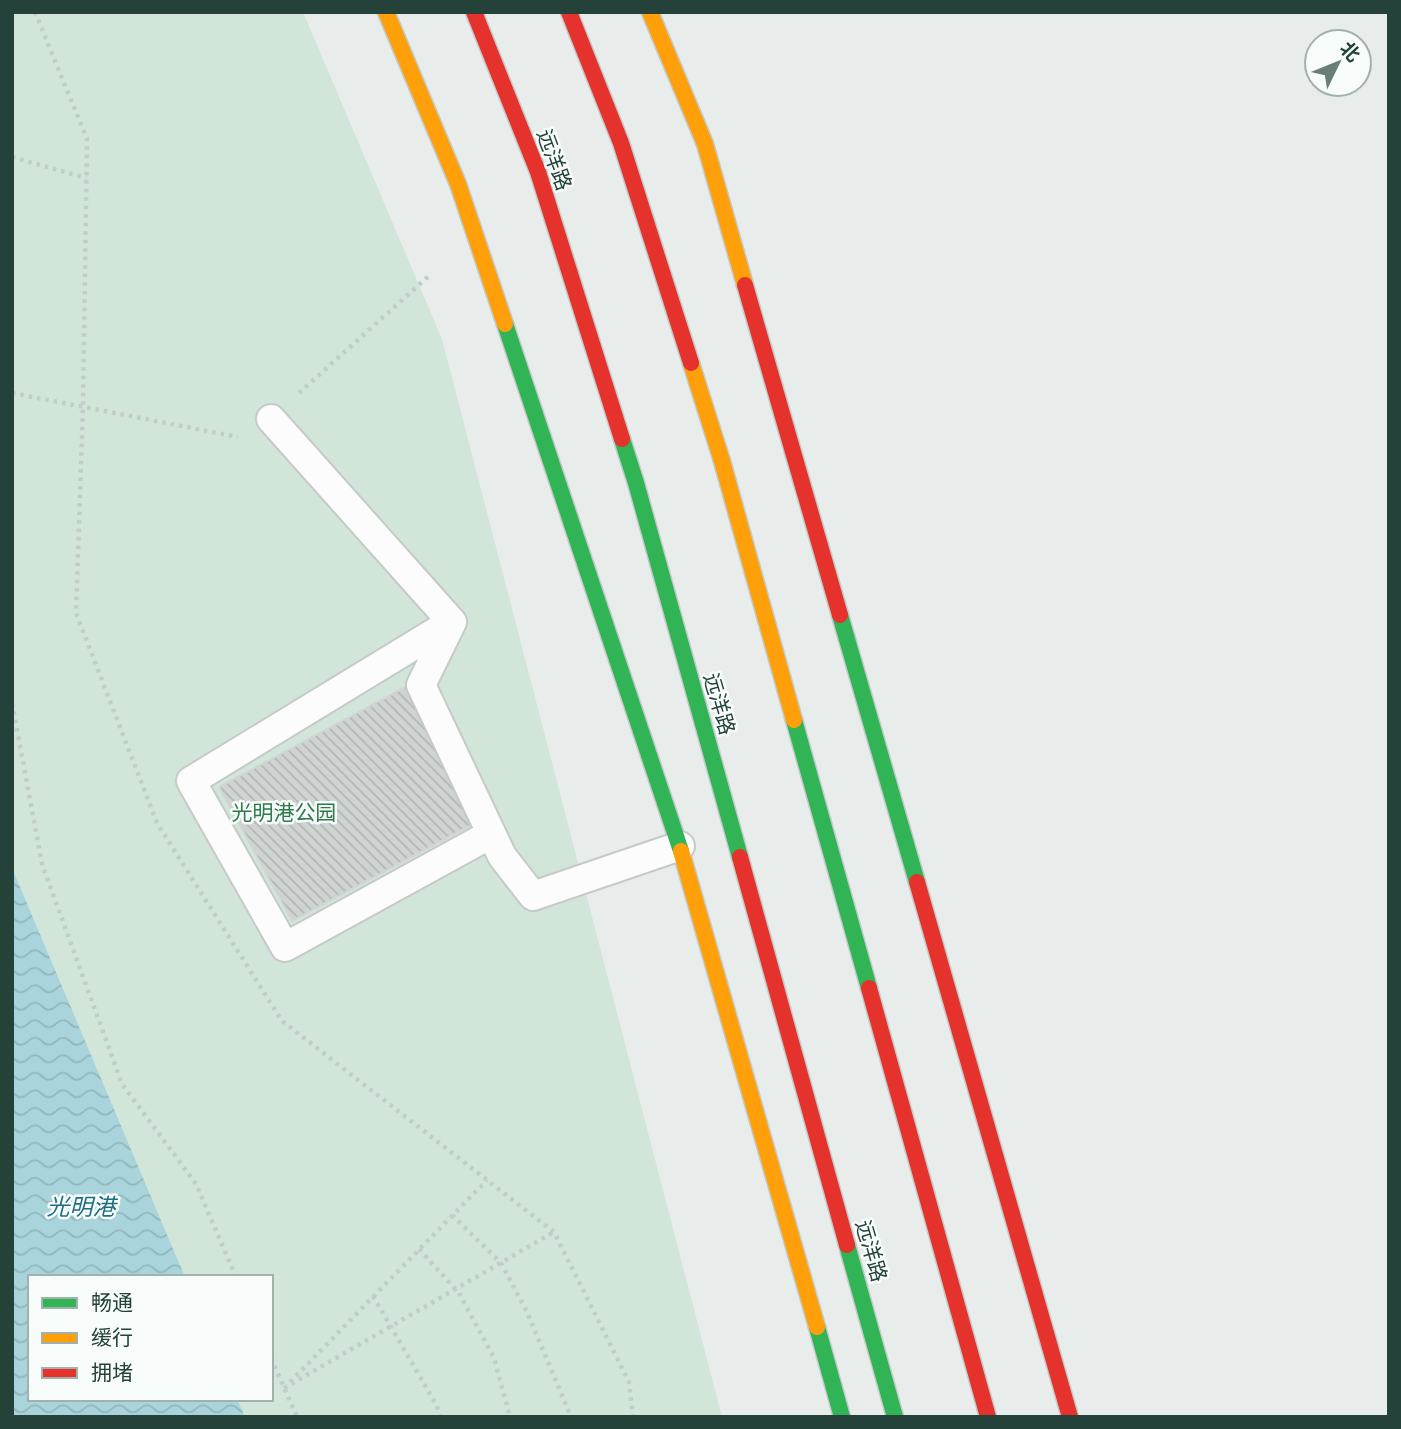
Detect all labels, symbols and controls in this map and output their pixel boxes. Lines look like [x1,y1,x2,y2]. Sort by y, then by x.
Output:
north arrow [1303,28,1373,98]
text: 北 [1334,36,1366,67]
street label: 远洋路 [531,125,579,194]
street label: 远洋路 [698,670,742,738]
park label: 光明港公园 [232,798,337,826]
water label: 光明港 [47,1190,119,1222]
street label: 远洋路 [850,1217,894,1285]
legend [28,1275,273,1401]
text: 畅通 [91,1288,133,1316]
text: 缓行 [91,1323,133,1351]
text: 拥堵 [91,1358,133,1386]

